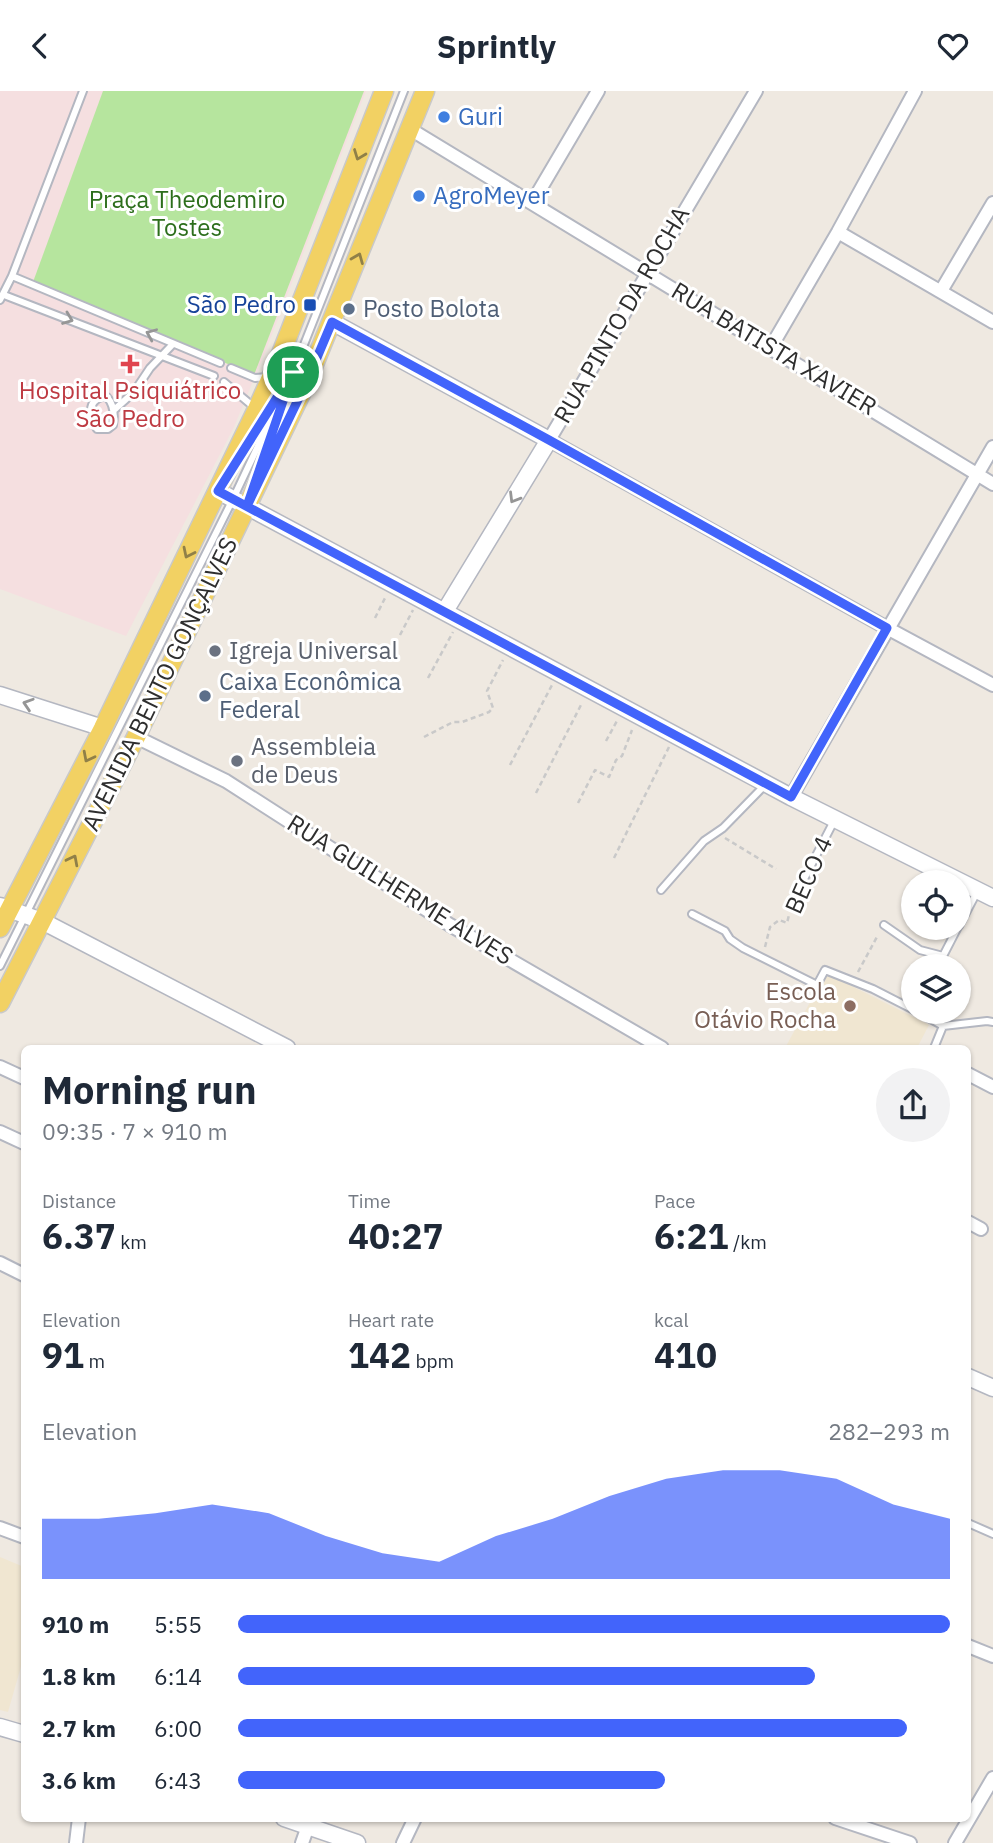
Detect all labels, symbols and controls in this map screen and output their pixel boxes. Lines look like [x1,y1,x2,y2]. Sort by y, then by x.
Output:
text: Sprintly [437,25,556,67]
icon: back [21,27,59,65]
icon: heart [934,27,972,65]
place label: Guri [458,100,503,132]
marker: Guri [436,109,452,125]
one-way arrow [354,148,368,160]
place label: AgroMeyer [433,179,550,211]
park label: Praça Theodemiro Tostes [89,183,285,243]
marker: AgroMeyer [411,188,427,204]
street label: RUA PINTO DA ROCHA [546,200,696,429]
one-way arrow [349,253,363,265]
street label: RUA BATISTA XAVIER [666,274,883,422]
place label: São Pedro [187,288,296,320]
place label: Posto Bolota [363,292,500,324]
marker: São Pedro [302,297,318,313]
marker: Posto Bolota [341,301,357,317]
one-way arrow [61,311,73,325]
one-way arrow [145,328,158,342]
pin [263,342,323,402]
icon: arrive [274,353,312,391]
marker: Hospital Psiquiátrico São Pedro [120,354,140,374]
place label: Hospital Psiquiátrico São Pedro [19,374,241,434]
one-way arrow [509,490,522,503]
street label: AVENIDA BENTO GONÇALVES [74,531,244,836]
one-way arrow [182,546,196,558]
place label: Igreja Universal [229,634,398,666]
marker: Igreja Universal [207,643,223,659]
place label: Caixa Econômica Federal [219,665,402,725]
marker: Caixa Econômica Federal [197,688,213,704]
one-way arrow [22,697,34,712]
place label: Assembleia de Deus [251,730,376,790]
one-way arrow [82,750,96,762]
marker: Assembleia de Deus [229,753,245,769]
street label: RUA GUILHERME ALVES [282,807,520,972]
street label: BECO 4 [777,831,839,918]
one-way arrow [65,855,79,867]
map controls [901,870,971,1024]
button: locate [901,870,971,940]
button: layers [901,954,971,1024]
place label: Escola Otávio Rocha [694,975,836,1035]
marker: Escola Otávio Rocha [842,998,858,1014]
text: Morning run [42,1065,257,1114]
button: share [876,1068,950,1142]
text: 09:35 · 7 × 910 m [42,1116,228,1146]
text: Distance [42,1189,116,1213]
text: Time [348,1189,391,1213]
text: Pace [654,1189,695,1213]
text: 6.37 [42,1213,116,1259]
text: 40:27 [348,1213,444,1259]
text: 6:21 [654,1213,729,1259]
text: km [116,1230,147,1254]
text: /km [729,1230,767,1254]
text: Elevation [42,1308,121,1332]
text: Heart rate [348,1308,434,1332]
text: kcal [654,1308,689,1332]
text: 91 [42,1332,84,1378]
text: 142 [348,1332,411,1378]
text: 410 [654,1332,717,1378]
text: m [84,1349,105,1373]
text: bpm [411,1349,454,1373]
text: Elevation [42,1416,137,1446]
text: 282–293 m [828,1416,950,1446]
text: 910 m [42,1609,109,1639]
text: 5:55 [154,1609,202,1639]
text: 1.8 km [42,1661,116,1691]
text: 6:14 [154,1661,202,1691]
text: 2.7 km [42,1713,116,1743]
text: 6:00 [154,1713,202,1743]
text: 3.6 km [42,1765,116,1795]
text: 6:43 [154,1765,202,1795]

